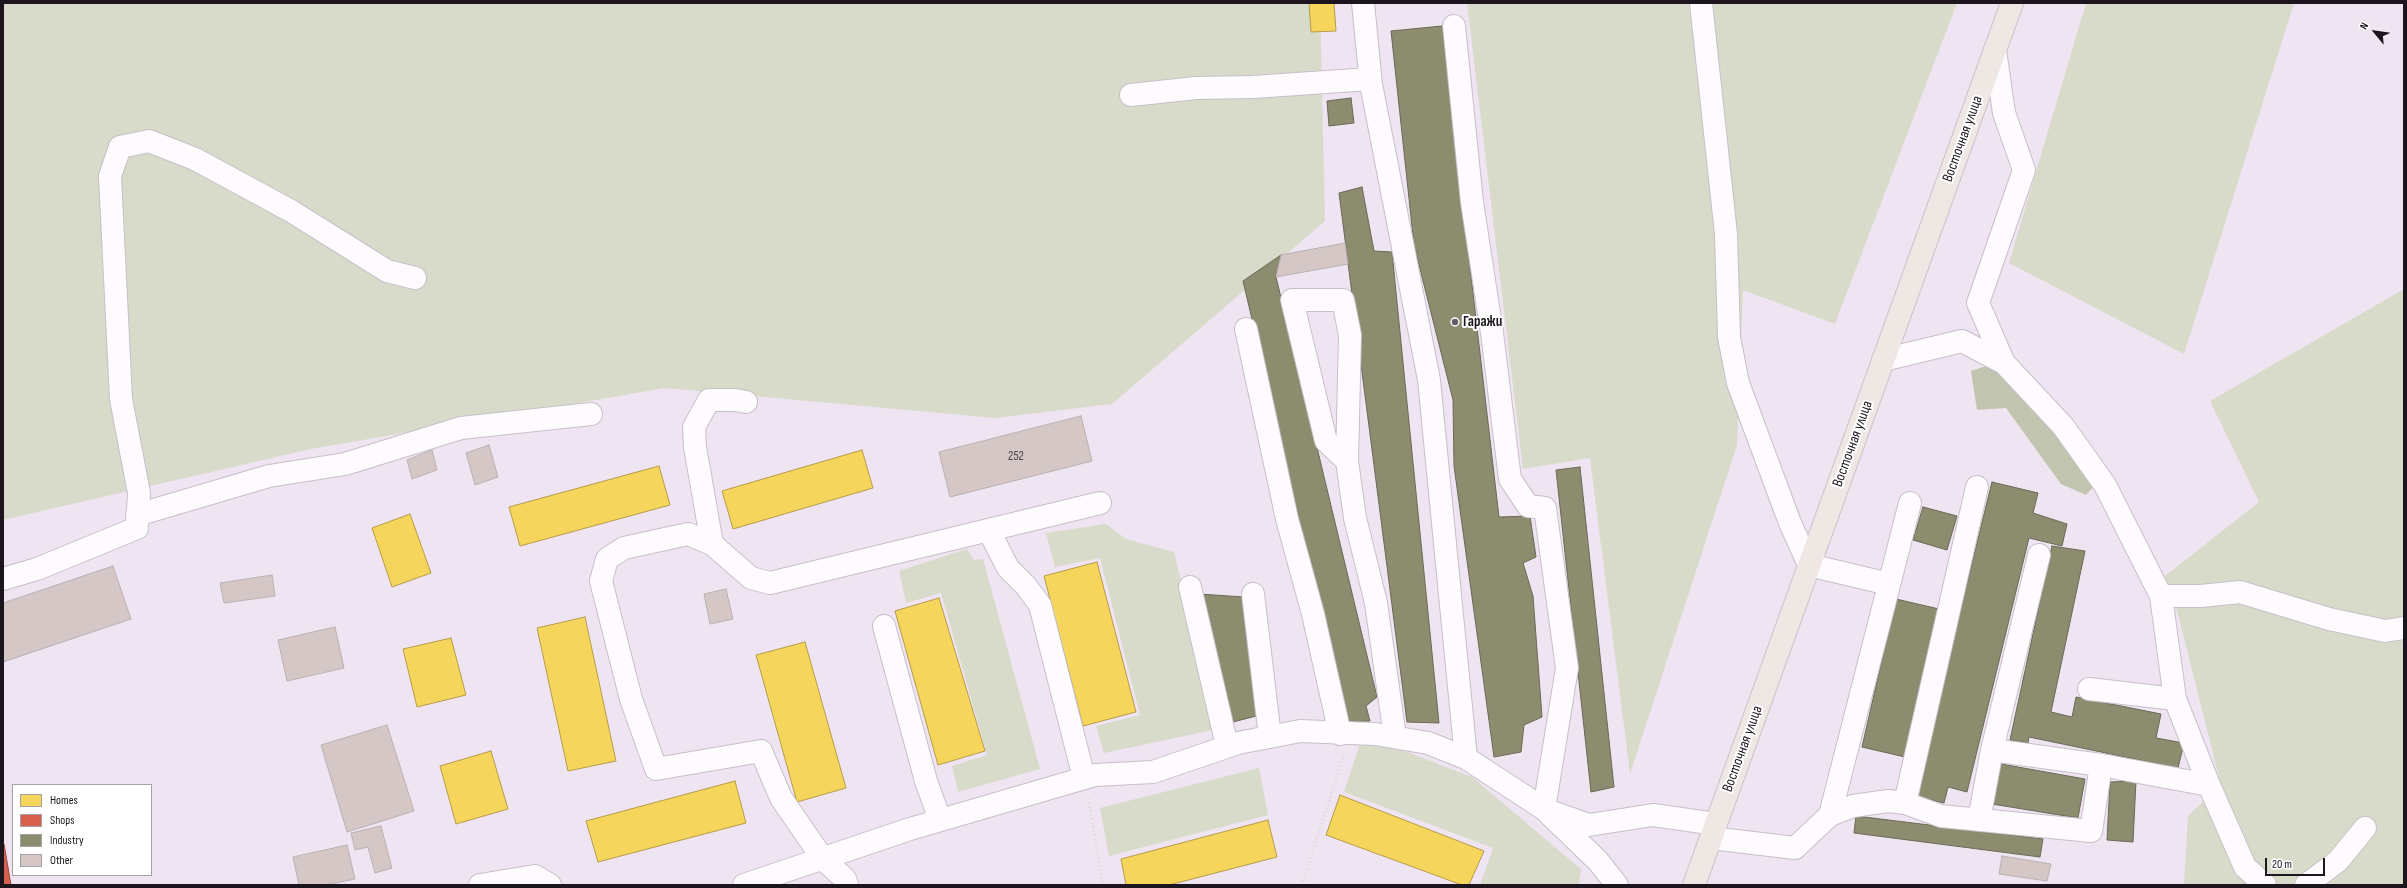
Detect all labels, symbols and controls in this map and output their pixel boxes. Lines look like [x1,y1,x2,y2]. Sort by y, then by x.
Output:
north arrow [2355,12,2395,52]
text: N [2357,20,2371,32]
street label: Восточная улица [1939,94,1987,184]
place label: Гаражи [1463,313,1502,331]
marker: Гаражи [1450,317,1460,327]
street label: Восточная улица [1829,399,1877,489]
house number: 252 [1008,449,1024,465]
street label: Восточная улица [1719,704,1767,794]
legend [12,784,152,876]
text: Homes [50,793,78,808]
text: Shops [50,813,75,828]
text: Industry [50,833,84,848]
scale bar [2267,850,2327,876]
text: Other [50,853,73,868]
text: 20 m [2272,857,2292,872]

